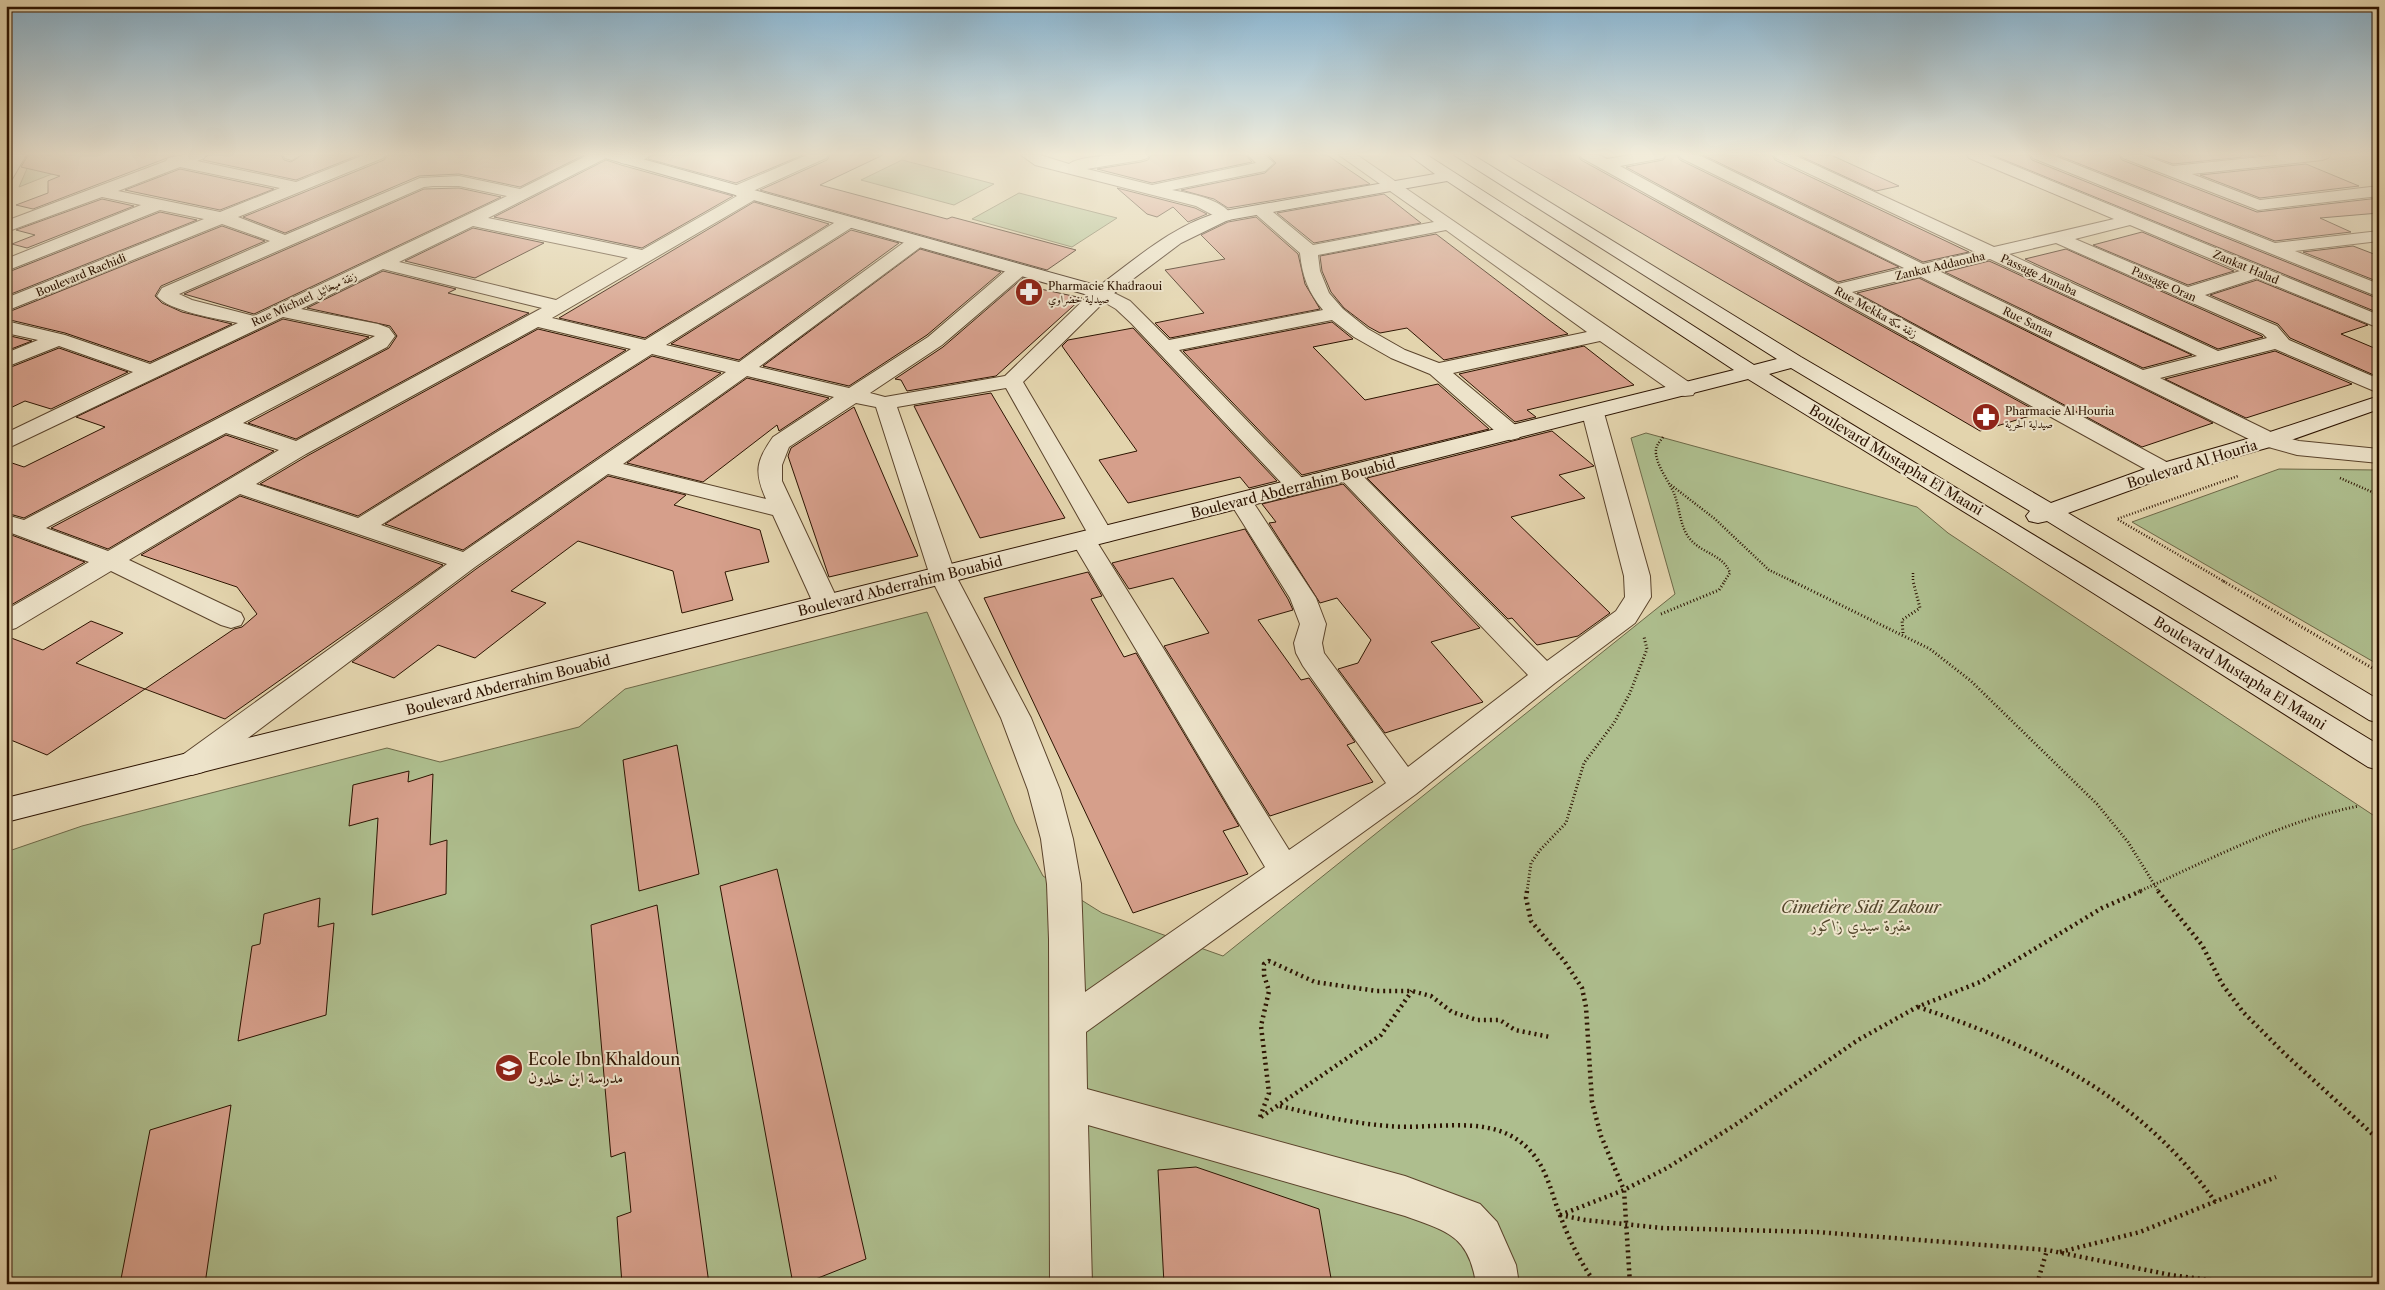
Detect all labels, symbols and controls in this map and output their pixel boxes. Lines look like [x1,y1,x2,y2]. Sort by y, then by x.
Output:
street label: Zankat Halad [2211,247,2281,287]
street label: Zankat Addaouha [1894,249,1987,283]
street label: Boulevard Rachidi [34,250,129,299]
street label: Passage Annaba [1998,251,2080,299]
street label: Passage Oran [2129,263,2199,305]
street label: Rue Michael زنقة ميخائيل [249,268,360,331]
pharmacy icon: Pharmacie Khadraoui صيدلية خضراوي [1014,277,1044,307]
place label: Pharmacie Khadraoui صيدلية خضراوي [1048,279,1163,308]
street label: Rue Mekka زنقة مكة [1832,283,1920,341]
street label: Rue Sanaa [2000,304,2056,340]
street label: Boulevard Mustapha El Maani [1806,401,1986,519]
pharmacy icon: Pharmacie Al Houria صيدلية الحرية [1971,402,2001,432]
place label: Pharmacie Al Houria صيدلية الحرية [2005,404,2114,432]
street label: Boulevard Al Houria [2125,435,2260,492]
street label: Boulevard Abderrahim Bouabid [1189,454,1398,522]
street label: Boulevard Abderrahim Bouabid [796,552,1005,620]
street label: Boulevard Mustapha El Maani [2150,612,2330,734]
street label: Boulevard Abderrahim Bouabid [404,651,613,719]
park label: Cimetière Sidi Zakour مقبرة سيدي زاكور [1781,897,1943,938]
place label: Ecole Ibn Khaldoun مدرسة ابن خلدون [528,1049,680,1088]
school or university icon: Ecole Ibn Khaldoun مدرسة ابن خلدون [494,1053,524,1083]

